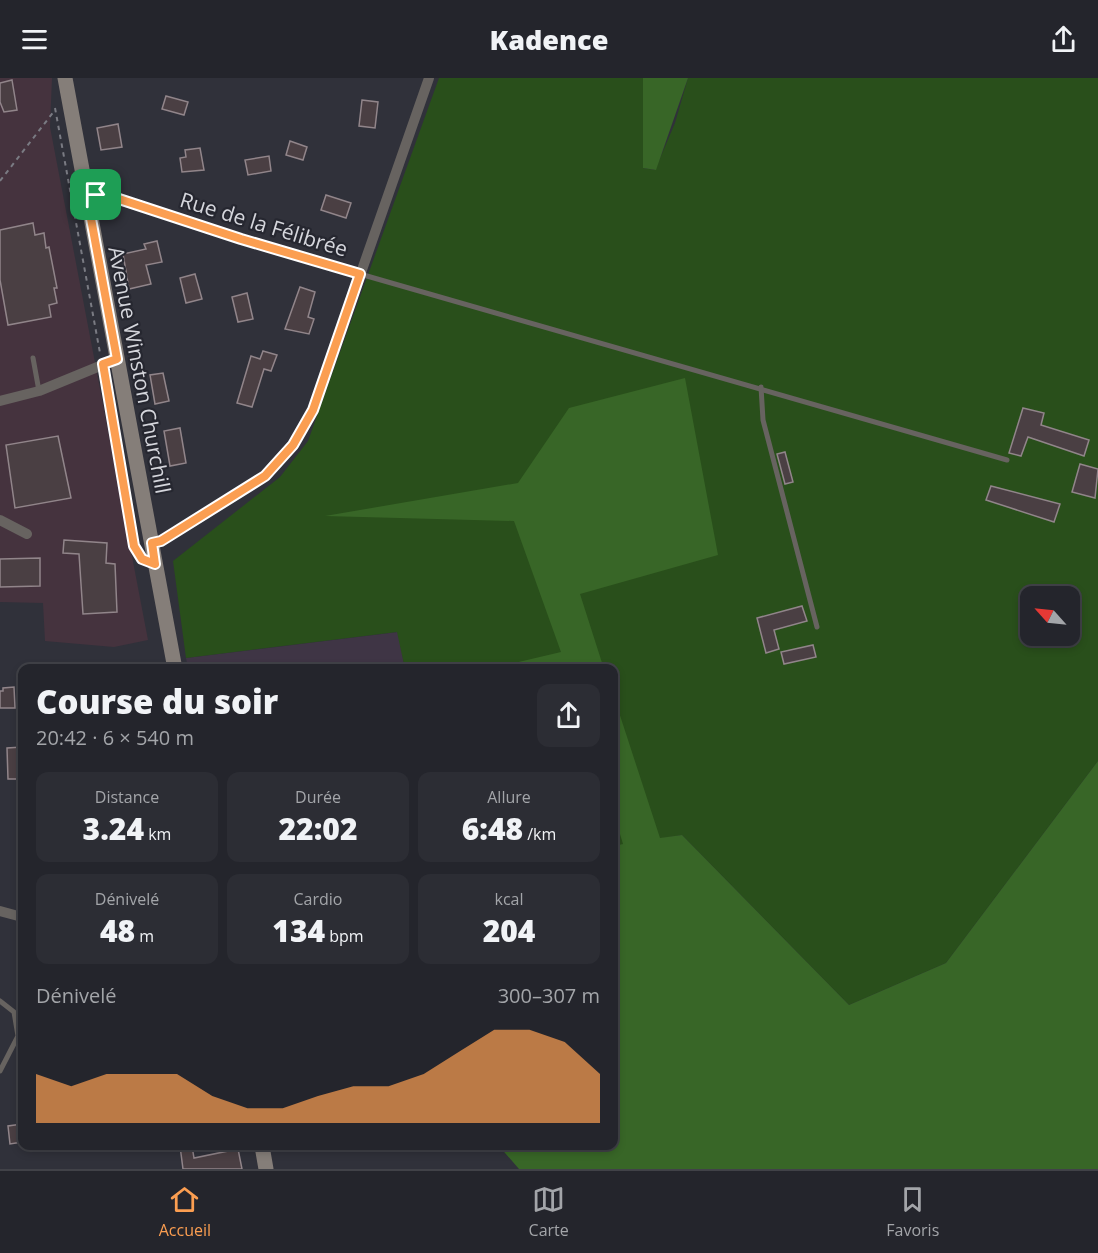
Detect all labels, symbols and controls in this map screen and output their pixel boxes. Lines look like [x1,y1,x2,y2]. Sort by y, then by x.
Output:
text: Kadence [490,21,608,58]
icon: menu [18,23,51,56]
icon: share [1047,23,1080,56]
pin [70,169,121,220]
icon: arrive [79,178,112,211]
street label: Rue de la Félibrée [177,185,351,263]
street label: Avenue Winston Churchill [102,244,178,496]
north arrow [1020,586,1080,646]
map controls [1020,586,1080,646]
text: Course du soir [36,679,278,724]
button: share [537,684,600,747]
text: 20:42 · 6 × 540 m [36,724,194,751]
text: Distance [95,786,159,808]
text: Durée [295,786,341,808]
text: Allure [487,786,531,808]
text: 3.24 [83,808,144,849]
text: 22:02 [279,808,357,849]
text: 6:48 [462,808,523,849]
text: km [144,823,171,845]
text: /km [523,823,556,845]
text: Dénivelé [95,888,159,910]
text: Cardio [294,888,342,910]
text: kcal [495,888,524,910]
text: 48 [100,910,135,951]
text: 134 [272,910,325,951]
text: 204 [483,910,535,951]
text: m [135,925,154,947]
text: bpm [325,925,364,947]
text: Dénivelé [36,982,117,1009]
text: 300–307 m [498,982,600,1009]
tab: Accueil [159,1183,211,1241]
tab: Carte [529,1183,569,1241]
tab: Favoris [886,1183,939,1241]

